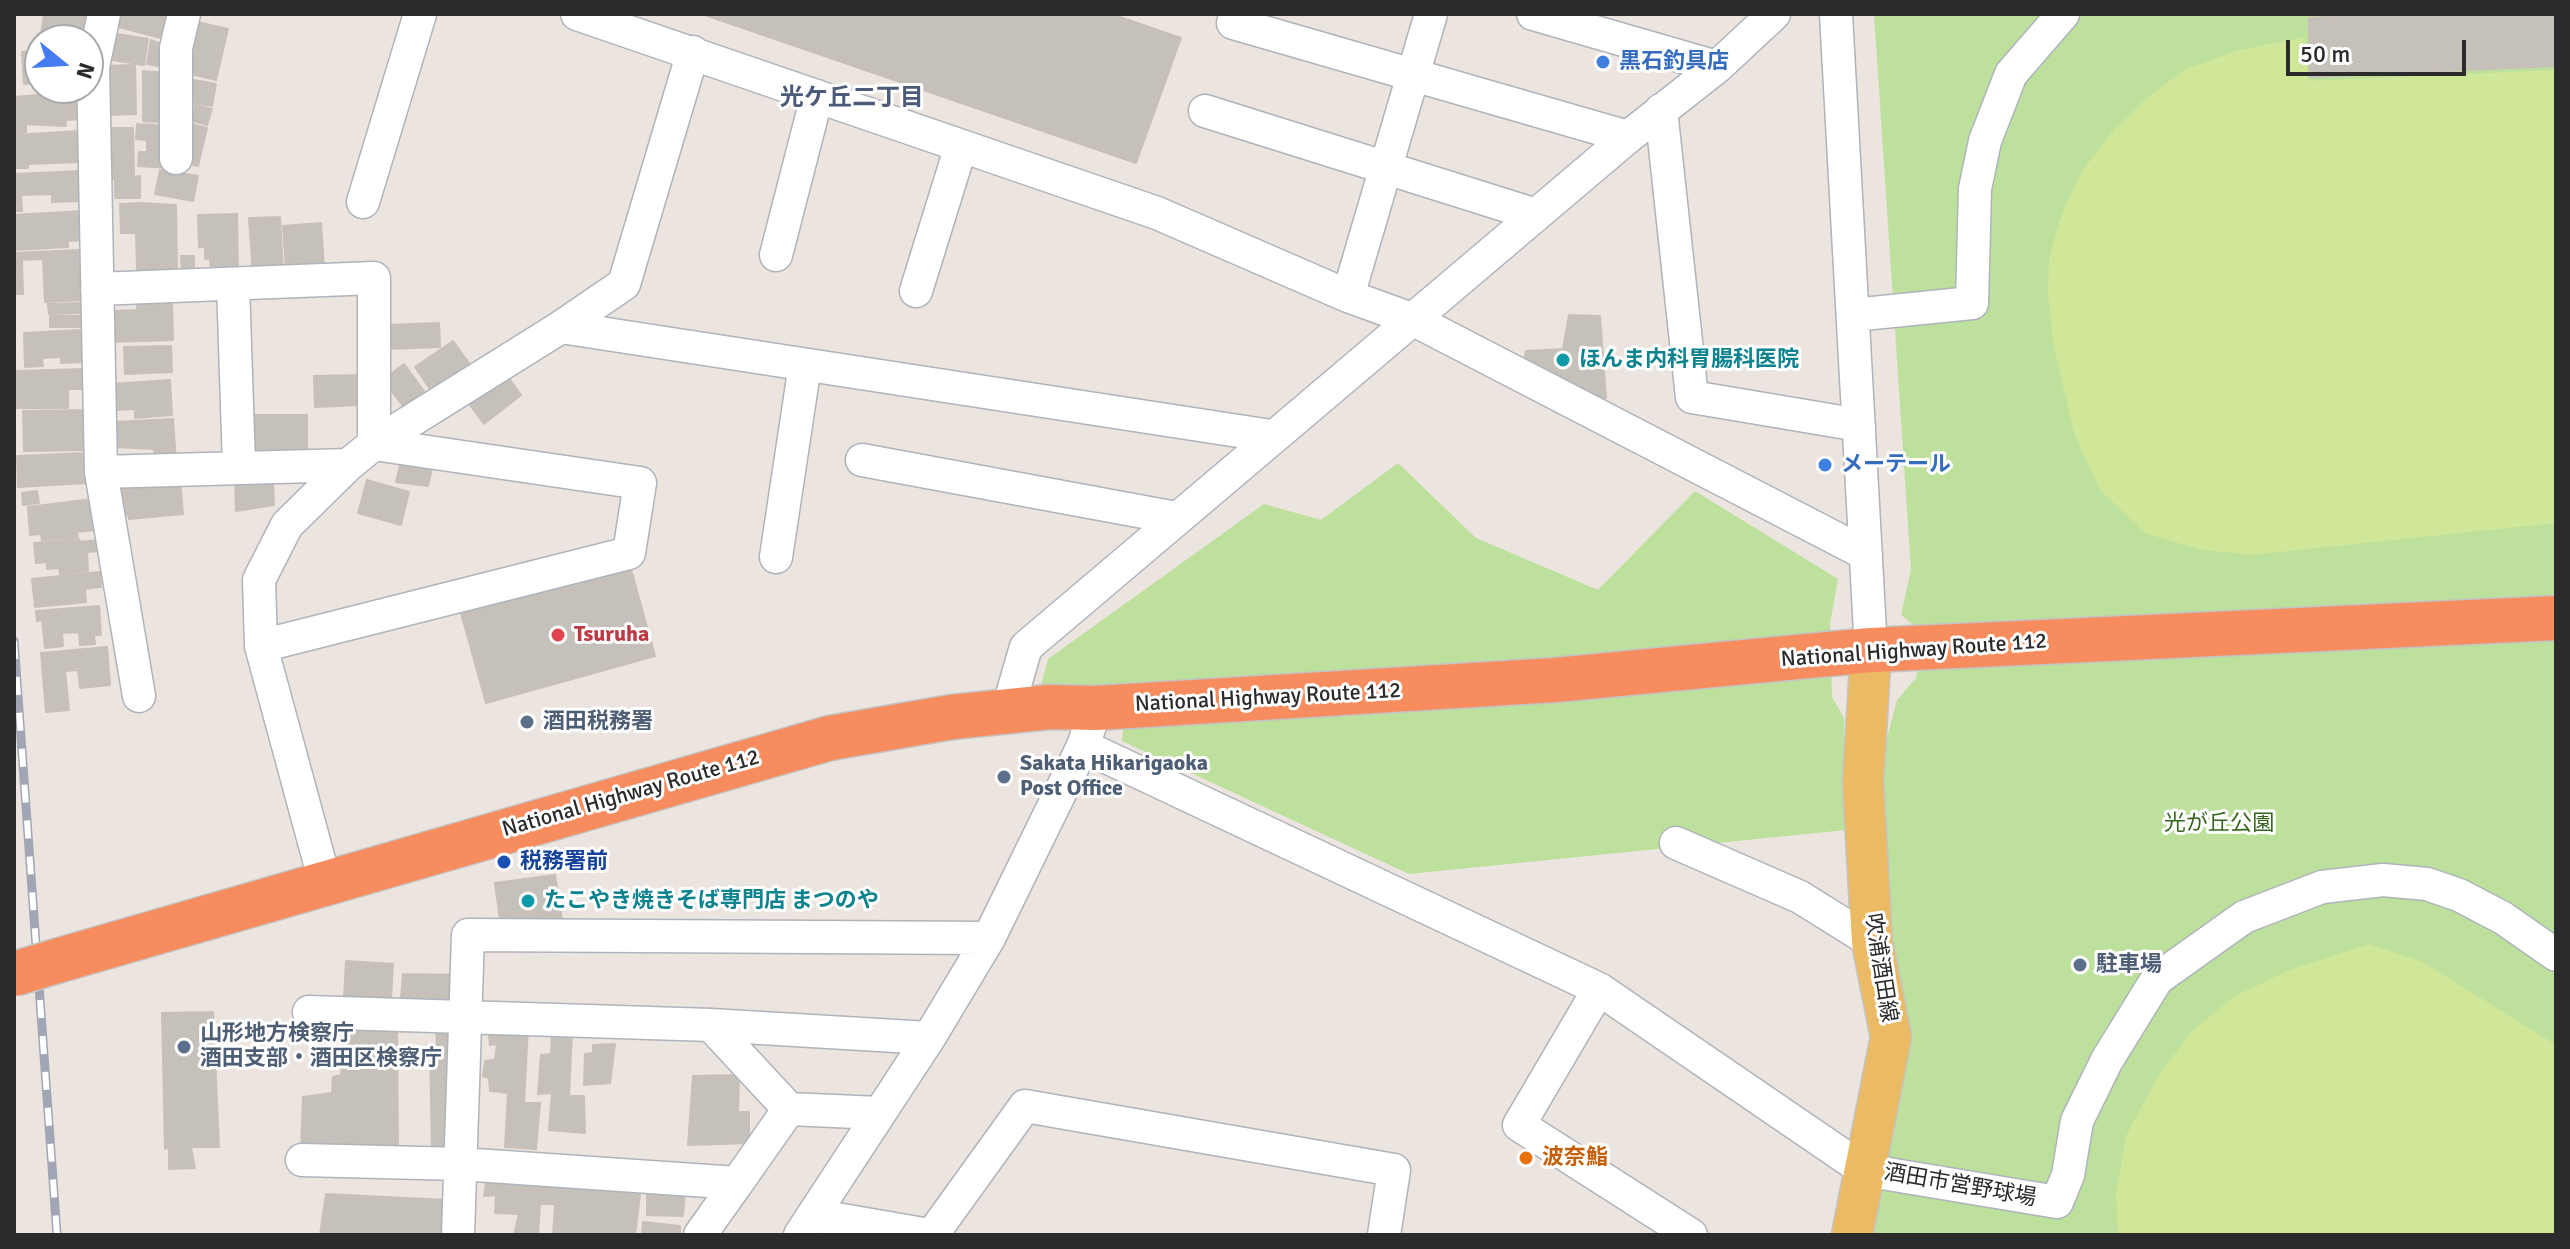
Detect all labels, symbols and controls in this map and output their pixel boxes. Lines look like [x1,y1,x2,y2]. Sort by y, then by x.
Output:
north arrow [24,24,104,104]
scale bar [2290,24,2470,74]
text: 50 m [2300,39,2350,69]
place label: 黒石釣具店 [1619,49,1729,75]
marker: 黒石釣具店 [1594,53,1612,71]
text: N [70,59,101,82]
district label: 光ケ丘二丁目 [780,85,924,113]
place label: ほんま内科胃腸科医院 [1579,347,1799,373]
marker: ほんま内科胃腸科医院 [1554,351,1572,369]
place label: メーテール [1841,452,1951,478]
marker: メーテール [1816,456,1834,474]
place label: Tsuruha [574,622,649,648]
marker: Tsuruha [549,626,567,644]
street label: National Highway Route 112 [1780,629,2048,673]
street label: National Highway Route 112 [1134,678,1402,718]
place label: 酒田税務署 [543,709,653,735]
marker: 酒田税務署 [518,713,536,731]
street label: National Highway Route 112 [499,745,763,843]
place label: Sakata Hikarigaoka Post Office [1020,751,1208,802]
marker: Sakata Hikarigaoka Post Office [995,768,1013,786]
park label: 光が丘公園 [2164,811,2274,837]
place label: 税務署前 [520,849,608,875]
marker: 税務署前 [495,853,513,871]
place label: たこやき焼きそば専門店 まつのや [544,888,879,914]
marker: たこやき焼きそば専門店 まつのや [519,892,537,910]
street label: 吹浦酒田線 [1858,912,1902,1024]
place label: 駐車場 [2096,952,2162,978]
marker: 駐車場 [2071,956,2089,974]
place label: 山形地方検察庁 酒田支部・酒田区検察庁 [200,1021,442,1072]
marker: 山形地方検察庁 酒田支部・酒田区検察庁 [175,1038,193,1056]
place label: 波奈鮨 [1542,1145,1608,1171]
marker: 波奈鮨 [1517,1149,1535,1167]
street label: 酒田市営野球場 [1882,1160,2038,1212]

